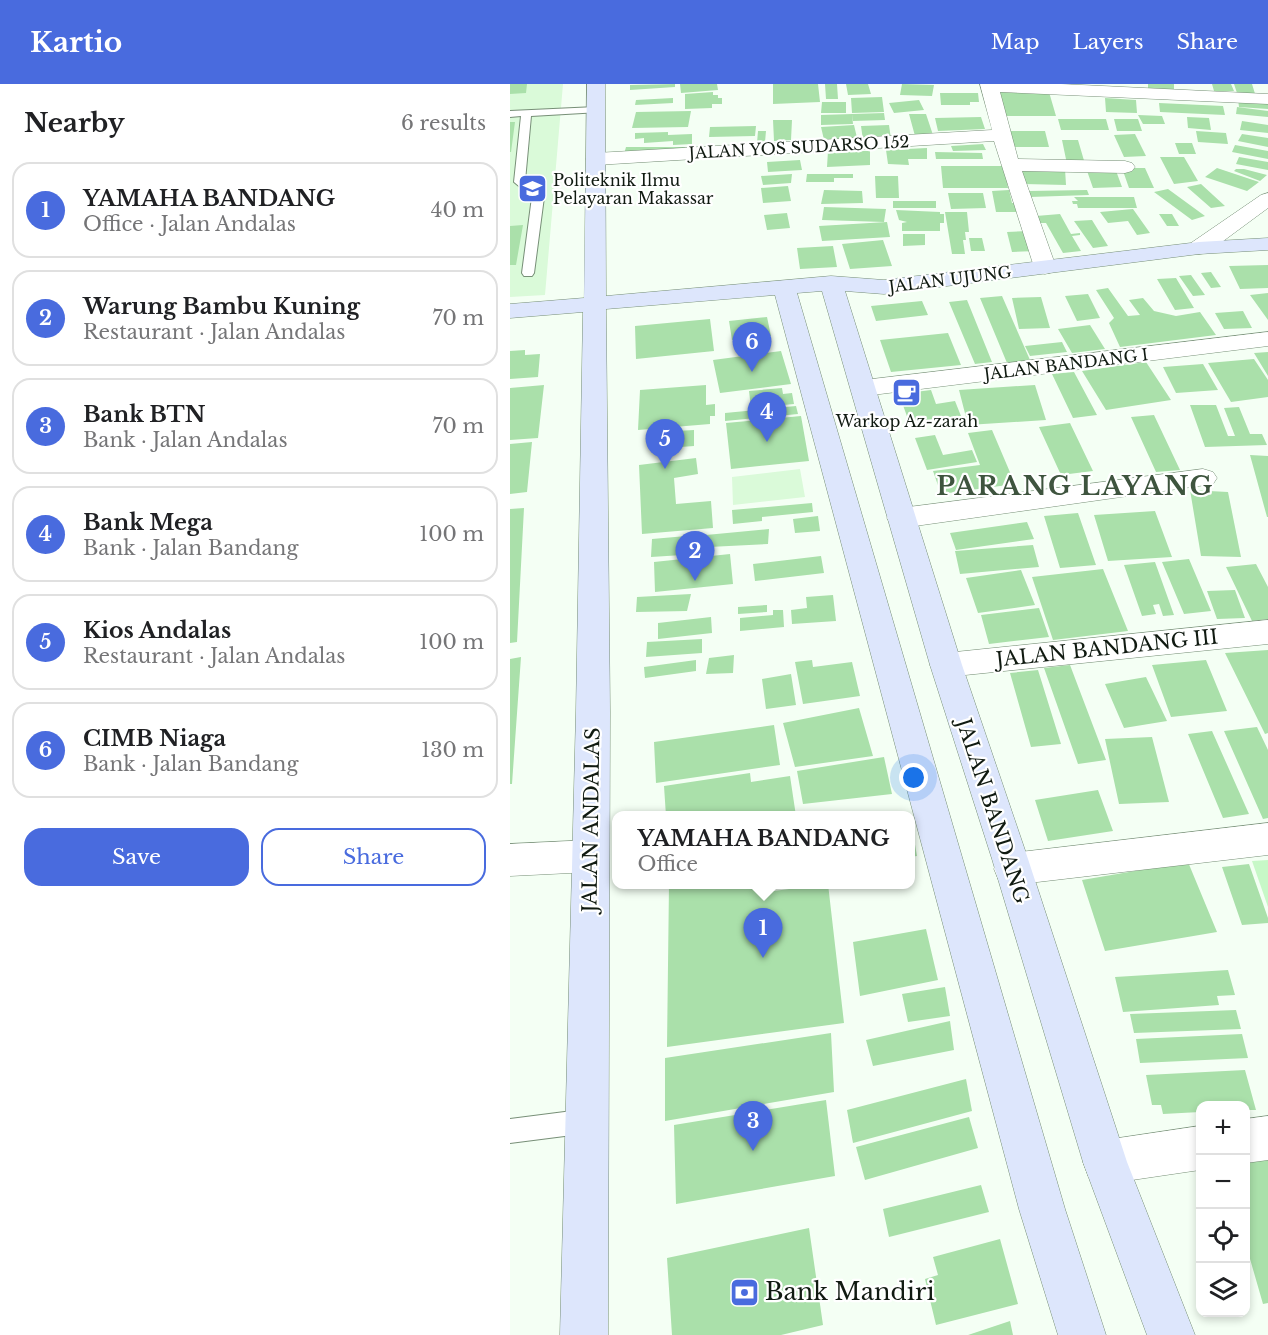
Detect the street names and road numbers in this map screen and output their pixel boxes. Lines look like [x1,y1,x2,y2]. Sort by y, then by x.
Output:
street label: JALAN YOS SUDARSO 152 [686,131,910,163]
street label: JALAN UJUNG [885,262,1013,297]
street label: JALAN BANDANG I [981,344,1149,384]
street label: JALAN BANDANG III [992,624,1219,672]
street label: JALAN BANDANG [951,713,1034,907]
street label: JALAN ANDALAS [577,727,605,916]

